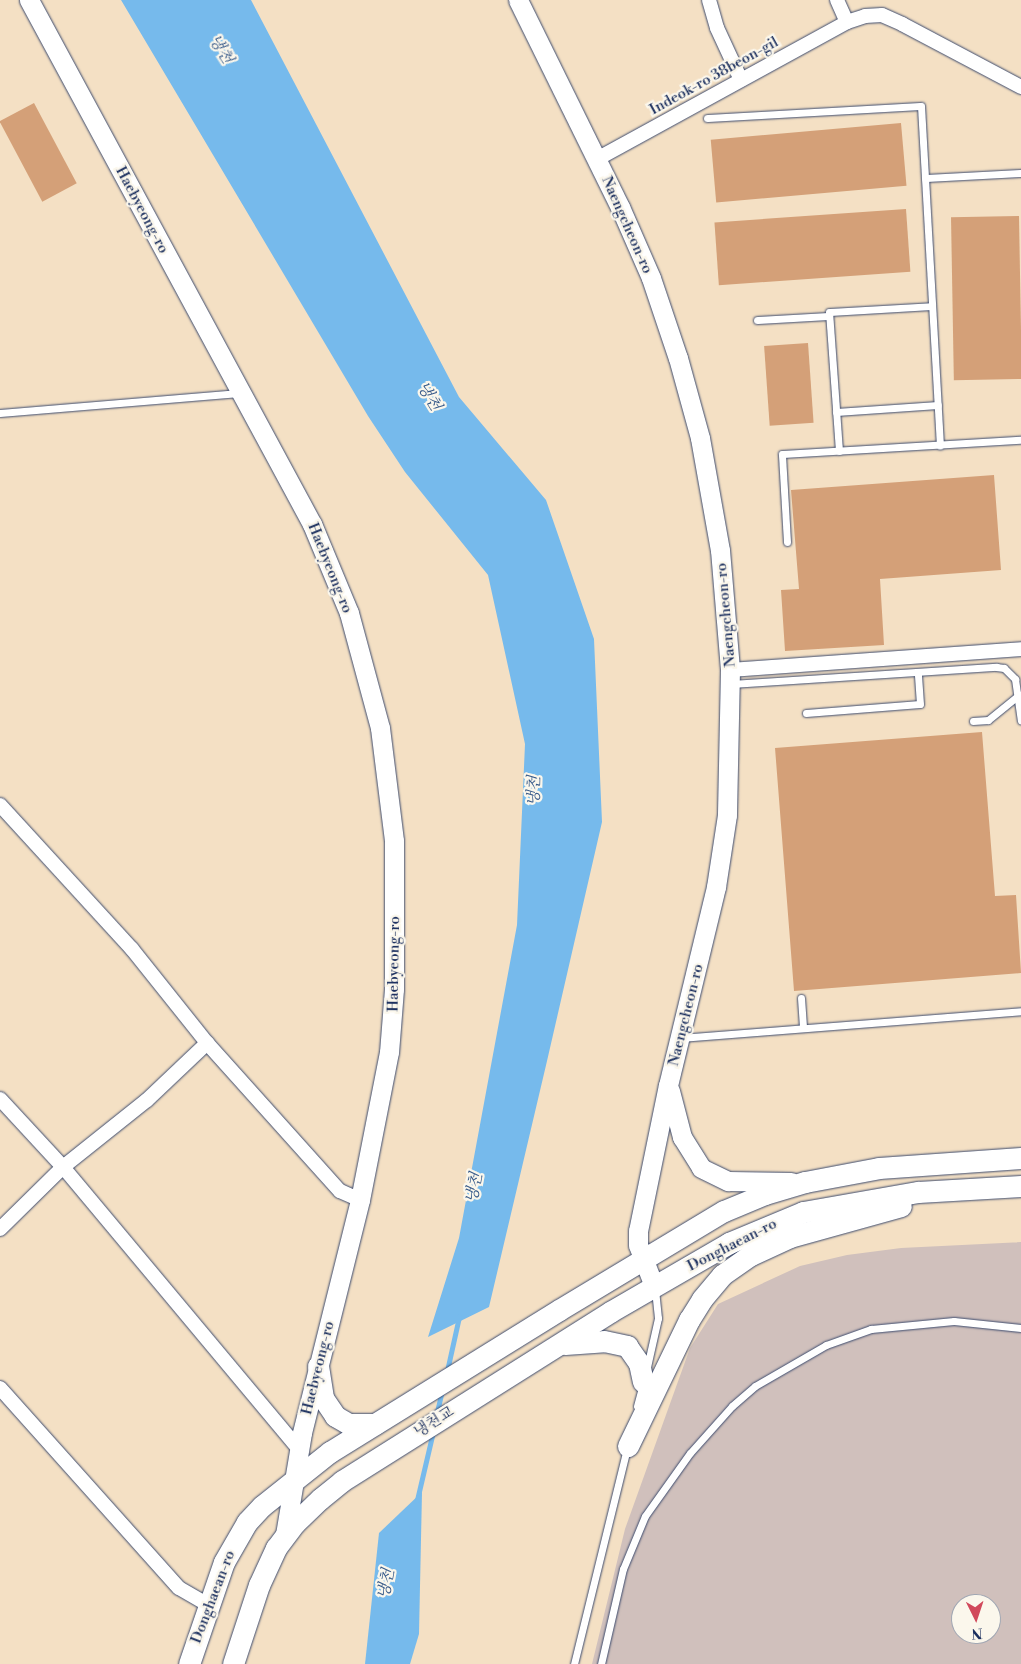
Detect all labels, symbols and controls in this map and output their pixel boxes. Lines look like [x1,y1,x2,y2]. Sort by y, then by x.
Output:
water label: 냉천 [205,31,237,67]
street label: Indeok-ro 38beon-gil [646,33,782,119]
street label: Haebyeong-ro [112,163,172,257]
street label: Naengcheon-ro [597,173,657,277]
water label: 냉천 [413,378,445,414]
street label: Haebyeong-ro [304,520,356,616]
street label: Naengcheon-ro [712,562,740,668]
water label: 냉천 [524,775,544,807]
street label: Haebyeong-ro [384,916,404,1012]
street label: Naengcheon-ro [665,962,707,1068]
water label: 냉천 [462,1171,486,1205]
street label: Donghaean-ro [684,1215,780,1275]
street label: Haebyeong-ro [298,1319,338,1417]
street label: 냉천교 [411,1403,457,1441]
street label: Donghaean-ro [187,1548,239,1646]
water label: 냉천 [374,1567,398,1601]
north arrow [951,1594,1001,1644]
text: N [971,1624,983,1642]

